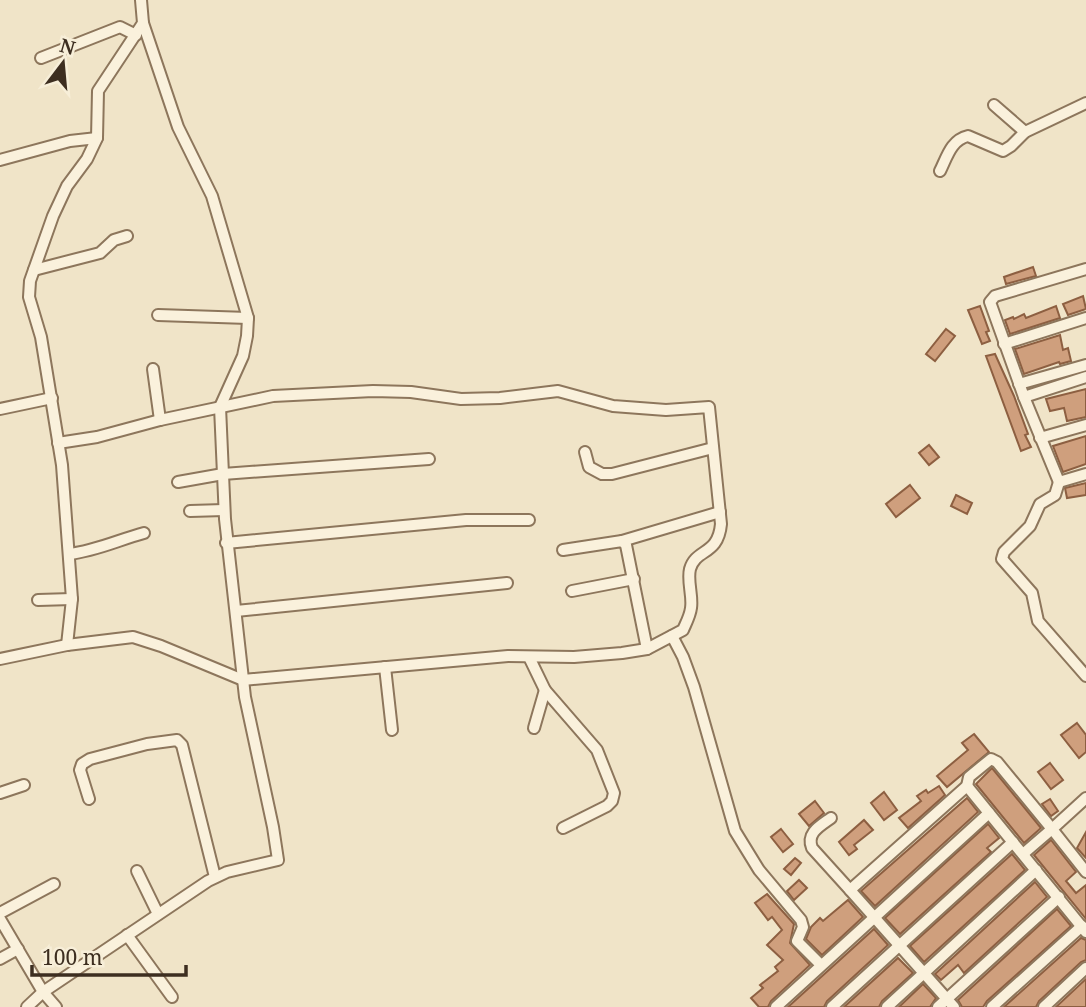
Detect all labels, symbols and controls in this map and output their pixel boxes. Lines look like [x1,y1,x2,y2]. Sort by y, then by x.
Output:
north arrow [28,28,98,98]
text: N [57,32,78,61]
scale bar [32,934,186,978]
text: 100 m [42,943,103,971]

